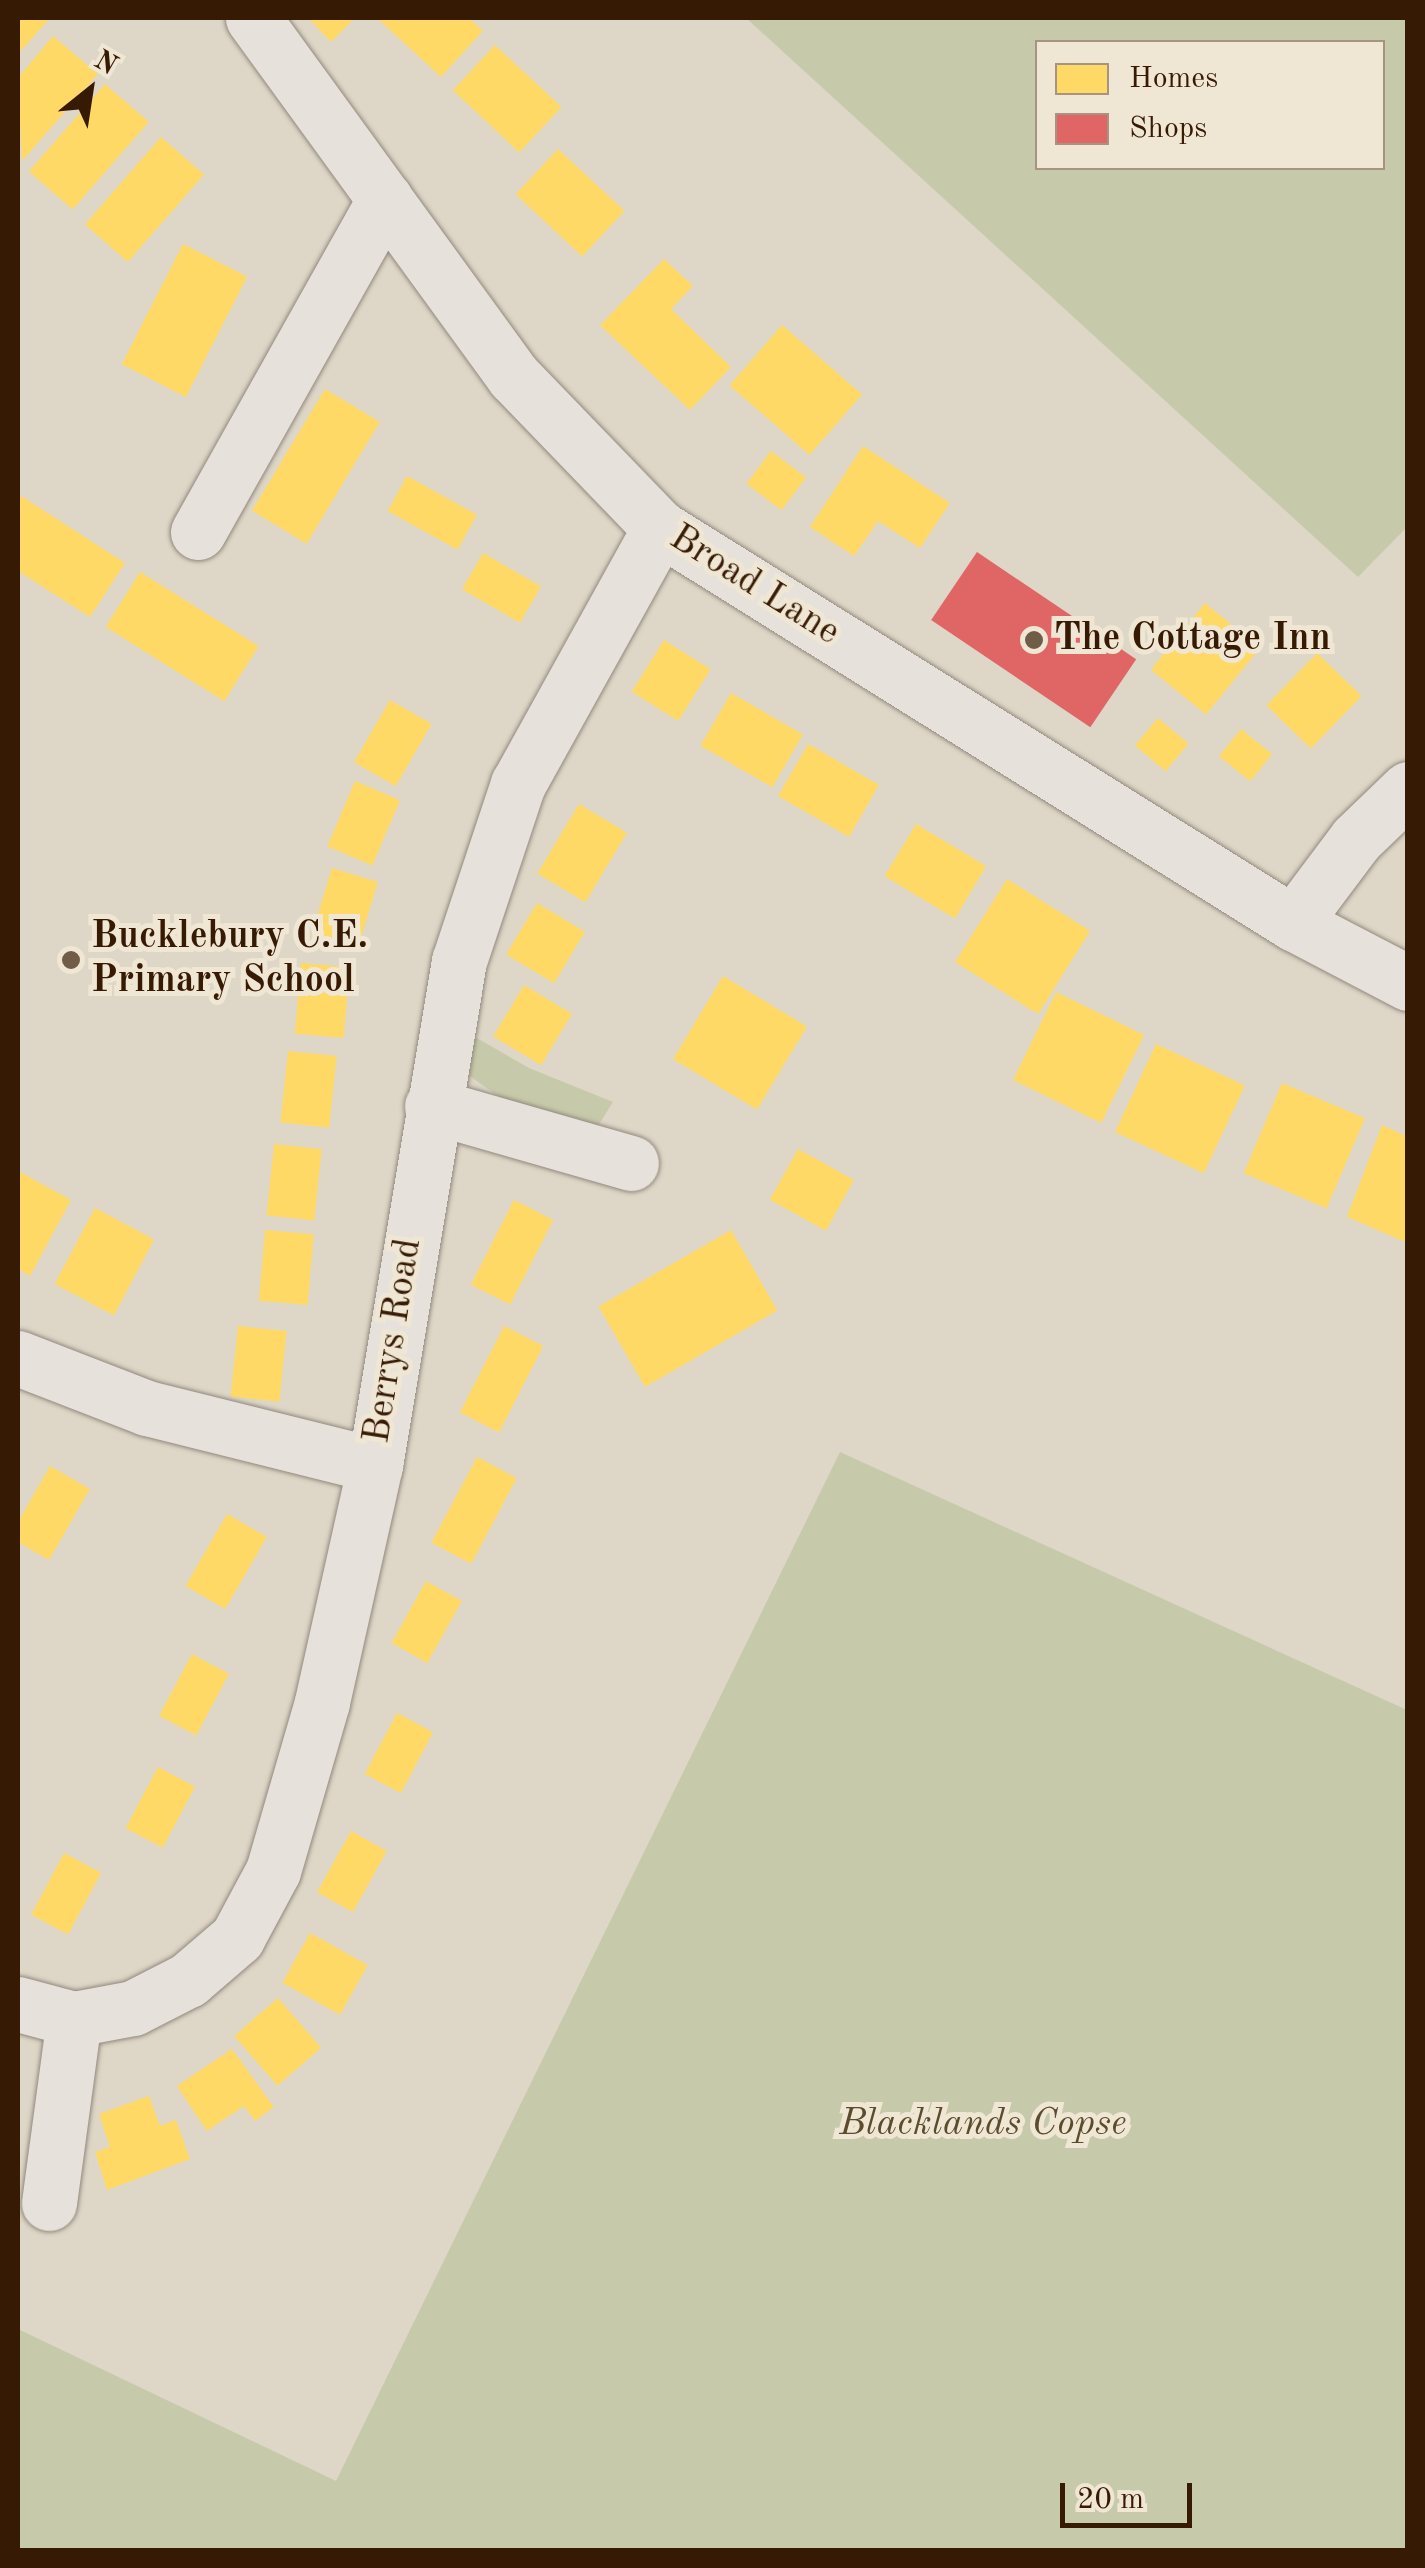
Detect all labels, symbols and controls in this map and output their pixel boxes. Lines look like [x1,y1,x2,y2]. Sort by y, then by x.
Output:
north arrow [40,40,140,140]
legend [1035,40,1385,170]
text: N [89,47,121,81]
text: Homes [1129,64,1218,94]
text: Shops [1129,114,1207,144]
street label: Broad Lane [660,516,848,656]
place label: The Cottage Inn [1054,617,1331,663]
marker: The Cottage Inn [1023,629,1045,651]
place label: Bucklebury C.E. Primary School [91,915,368,1004]
marker: Bucklebury C.E. Primary School [60,949,82,971]
street label: Berrys Road [355,1235,433,1447]
park label: Blacklands Copse [839,2102,1127,2148]
scale bar [1065,2463,1198,2525]
text: 20 m [1077,2485,1144,2515]

